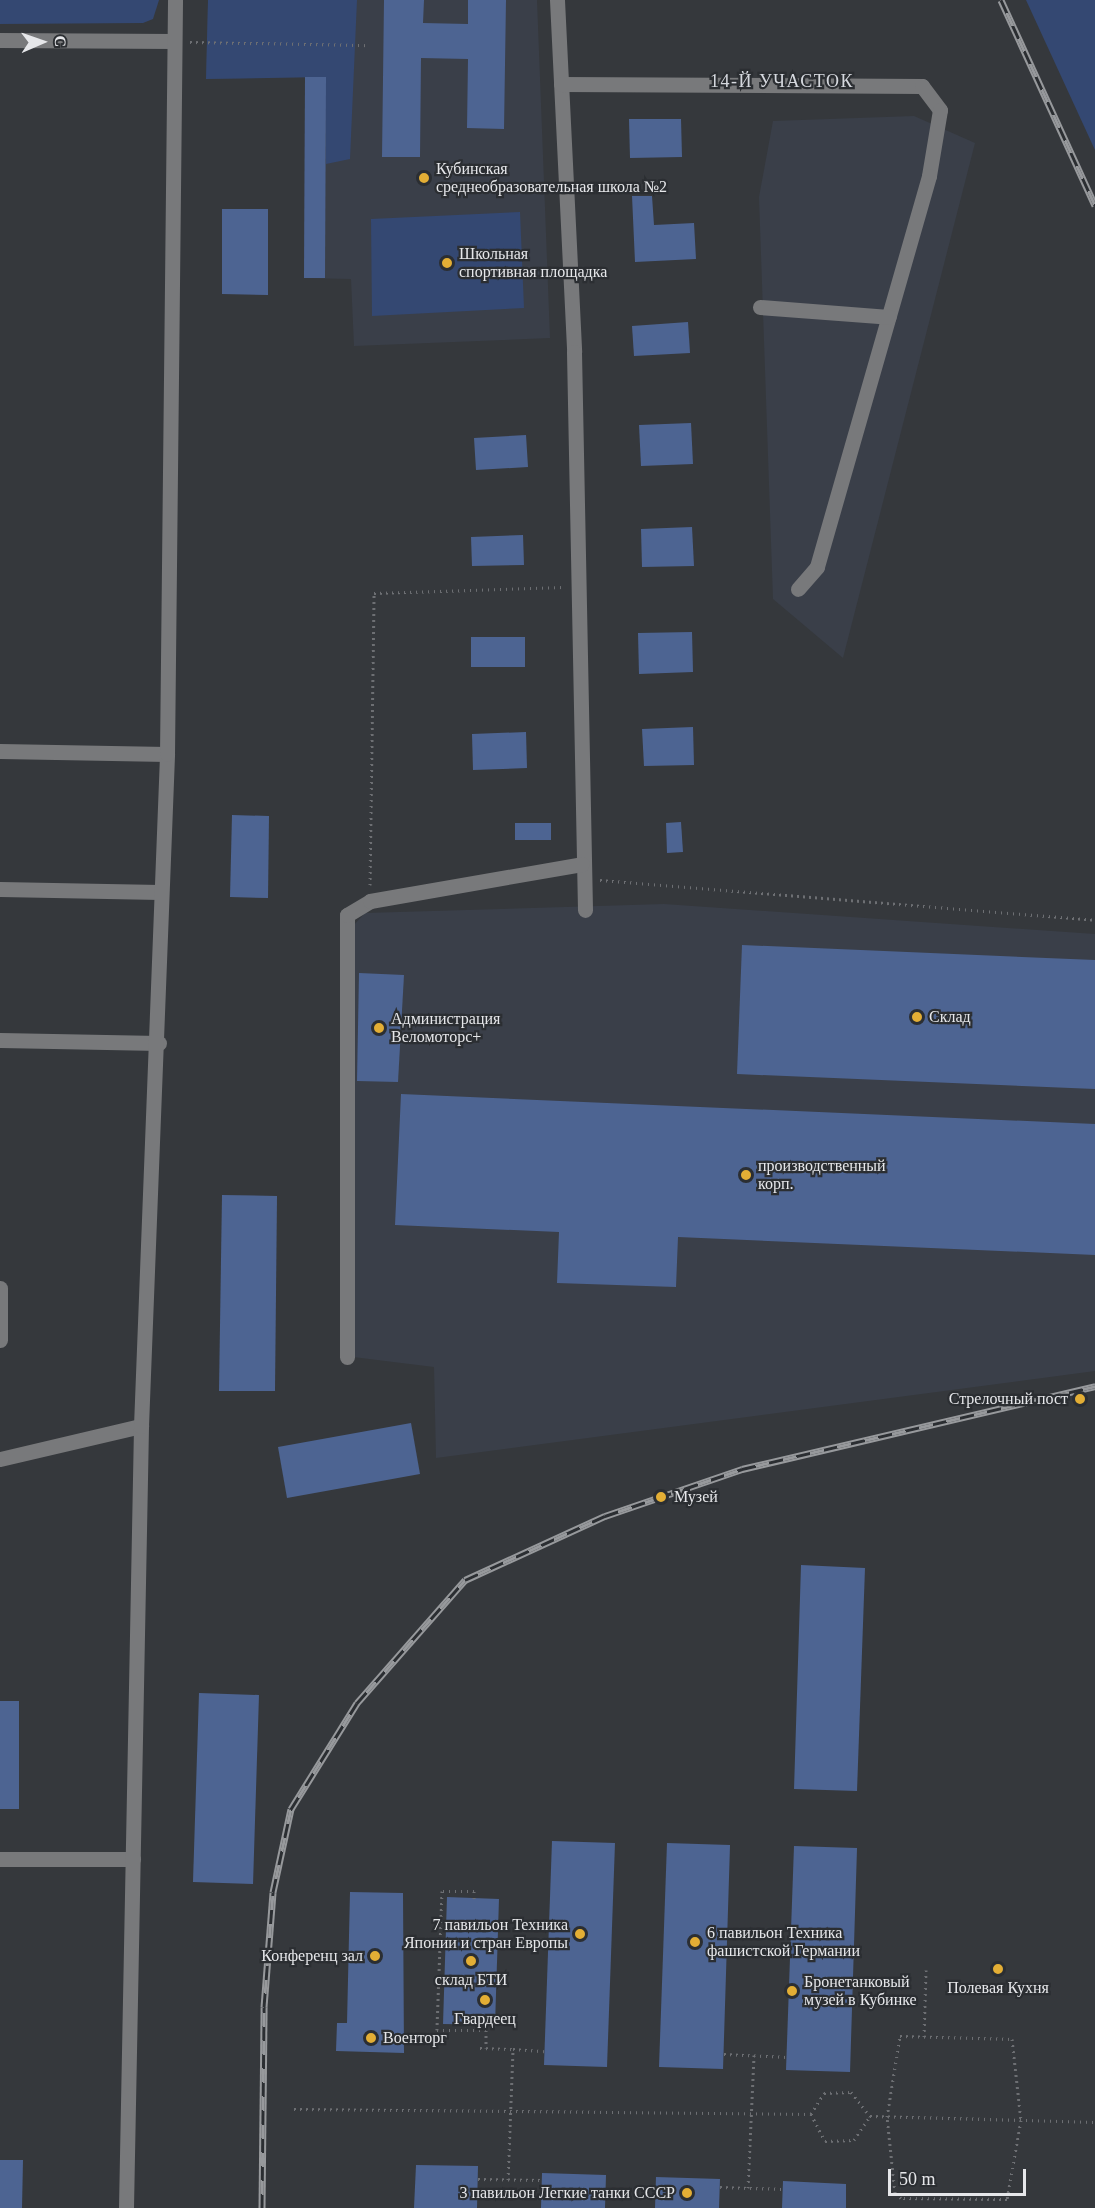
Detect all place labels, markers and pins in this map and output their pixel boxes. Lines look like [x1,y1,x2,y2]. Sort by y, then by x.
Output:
place label: Кубинская среднеобразовательная школа №2 [436,159,667,197]
marker: Кубинская среднеобразовательная школа №2 [417,171,431,185]
place label: Школьная спортивная площадка [459,244,607,282]
marker: Школьная спортивная площадка [440,256,454,270]
place label: Склад [929,1007,971,1027]
place label: Администрация Веломоторс+ [391,1009,500,1047]
marker: Склад [910,1010,924,1024]
marker: Администрация Веломоторс+ [372,1021,386,1035]
place label: производственный корп. [758,1156,886,1194]
marker: производственный корп. [739,1168,753,1182]
place label: Стрелочный пост [949,1389,1068,1409]
marker: Стрелочный пост [1073,1392,1087,1406]
place label: Музей [674,1487,718,1507]
marker: Музей [652,1488,670,1506]
place label: 7 павильон Техника Японии и стран Европы [404,1915,568,1953]
place label: 6 павильон Техника фашистской Германии [707,1923,860,1961]
marker: 7 павильон Техника Японии и стран Европы [573,1927,587,1941]
marker: 6 павильон Техника фашистской Германии [688,1935,702,1949]
place label: Конференц зал [261,1946,363,1966]
marker: Конференц зал [368,1949,382,1963]
marker: склад БТИ [464,1954,478,1968]
marker: Полевая Кухня [991,1962,1005,1976]
place label: склад БТИ [435,1970,507,1990]
place label: Бронетанковый музей в Кубинке [804,1972,917,2010]
place label: Полевая Кухня [947,1978,1049,1998]
marker: Бронетанковый музей в Кубинке [785,1984,799,1998]
marker: Гвардеец [478,1993,492,2007]
place label: Гвардеец [454,2009,516,2029]
place label: Военторг [383,2028,447,2048]
marker: Военторг [364,2031,378,2045]
place label: 3 павильон Легкие танки СССР [459,2183,675,2203]
marker: 3 павильон Легкие танки СССР [680,2186,694,2200]

